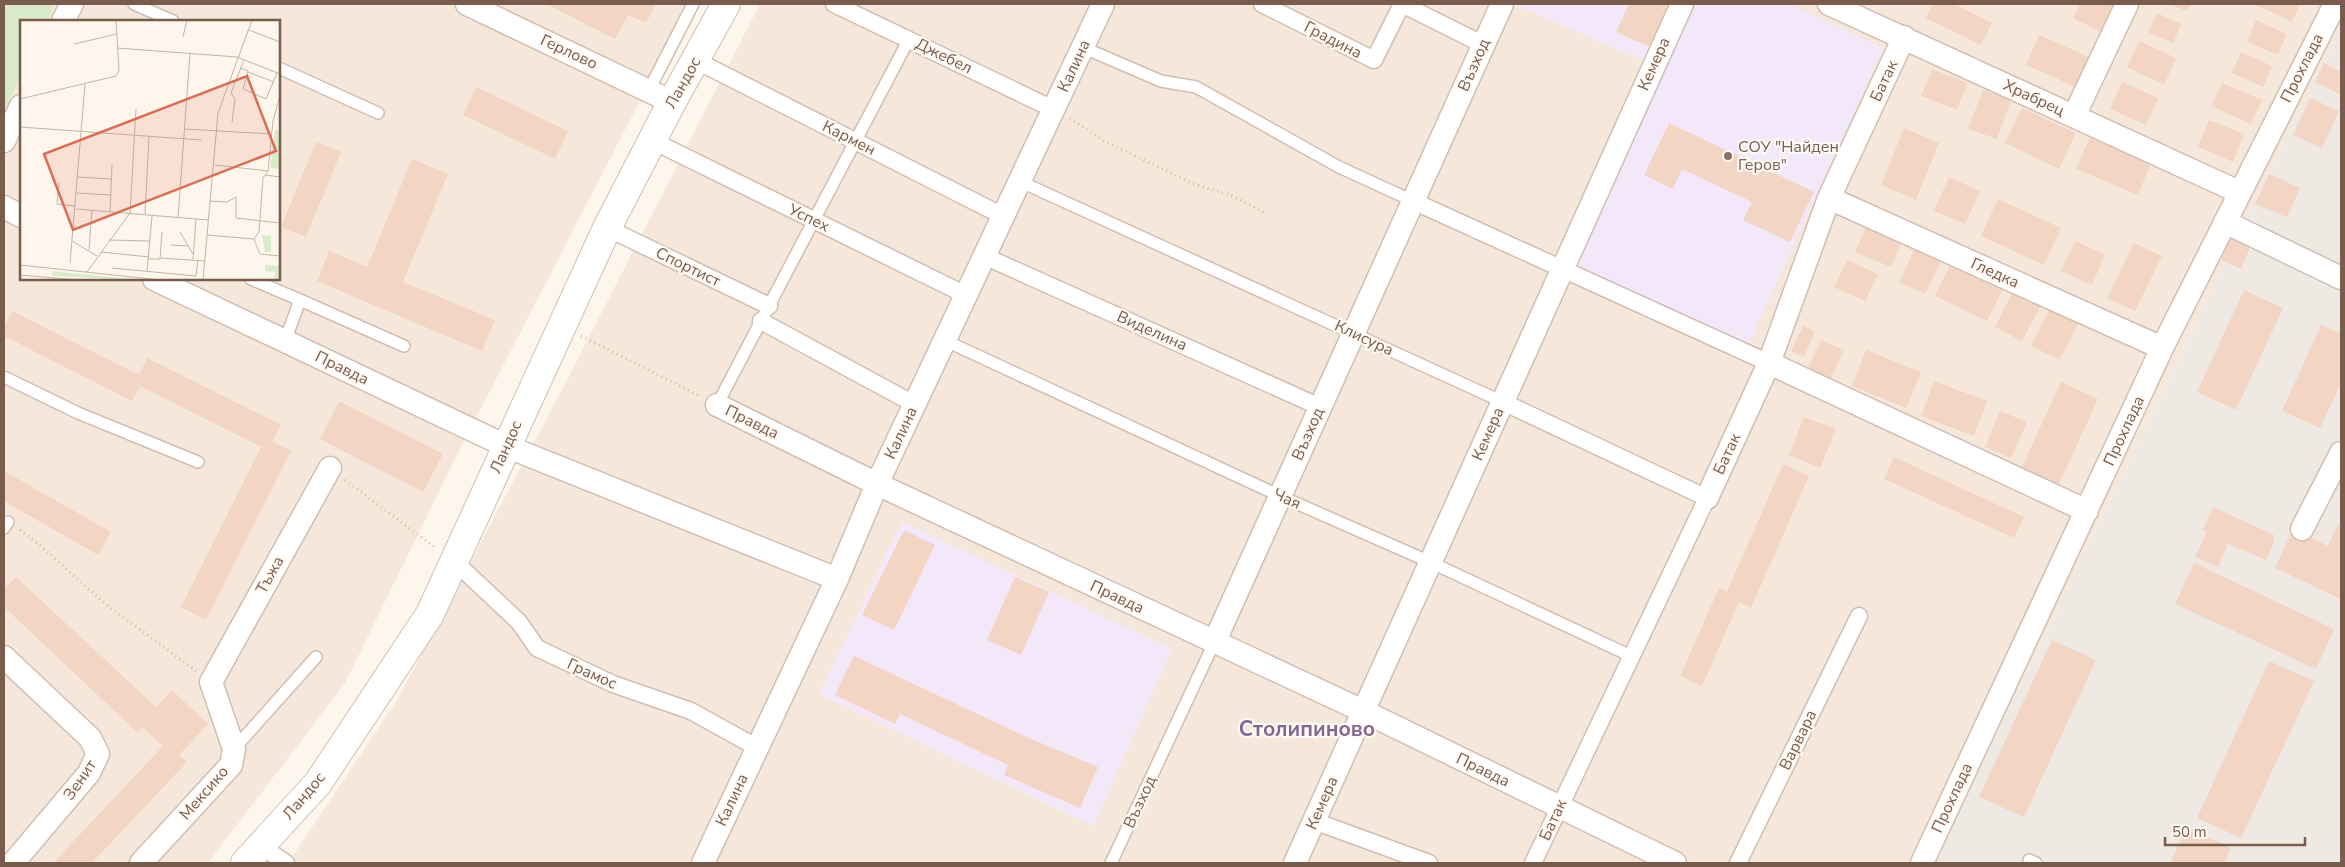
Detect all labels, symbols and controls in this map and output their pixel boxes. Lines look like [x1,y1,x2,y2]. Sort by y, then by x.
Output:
street label: Градина [1300,16,1366,64]
inset map [20,20,280,280]
street label: Герлово [537,29,601,75]
street label: Прохлада [2275,30,2329,106]
street label: Джебел [912,33,976,79]
street label: Кемера [1633,34,1675,94]
street label: Възход [1453,35,1496,95]
street label: Калина [1052,36,1096,96]
street label: Ландос [660,53,706,113]
street label: Батак [1865,56,1903,105]
street label: Храбрец [2000,74,2069,122]
street label: Кармен [819,115,879,161]
place label: СОУ "Найден Геров" [1738,136,1839,176]
marker: СОУ "Найден Геров" [1722,150,1734,162]
street label: Успех [784,198,834,238]
street label: Спортист [652,242,725,293]
street label: Гледка [1967,253,2023,293]
street label: Виделина [1113,306,1191,356]
street label: Клисура [1331,315,1397,361]
street label: Правда [311,346,373,390]
street label: Прохлада [2098,392,2150,470]
street label: Правда [721,400,783,444]
street label: Калина [879,403,923,463]
street label: Възход [1287,404,1330,464]
street label: Кемера [1467,404,1509,464]
street label: Ландос [485,417,528,477]
street label: Батак [1708,429,1746,478]
street label: Чая [1270,483,1304,515]
street label: Тъжа [251,552,289,598]
street label: Правда [1086,575,1148,619]
street label: Грамос [563,653,621,695]
street label: Варвара [1774,706,1822,774]
district label: Столипиново [1239,715,1375,743]
street label: Правда [1452,748,1514,792]
street label: Зенит [58,755,102,805]
street label: Прохлада [1926,759,1978,837]
street label: Мексико [174,761,234,825]
street label: Ландос [278,767,331,825]
street label: Калина [710,770,754,830]
street label: Възход [1118,772,1162,832]
street label: Кемера [1301,773,1343,833]
street label: Батак [1534,795,1572,844]
scale bar [2165,814,2305,846]
text: 50 m [2172,822,2207,842]

